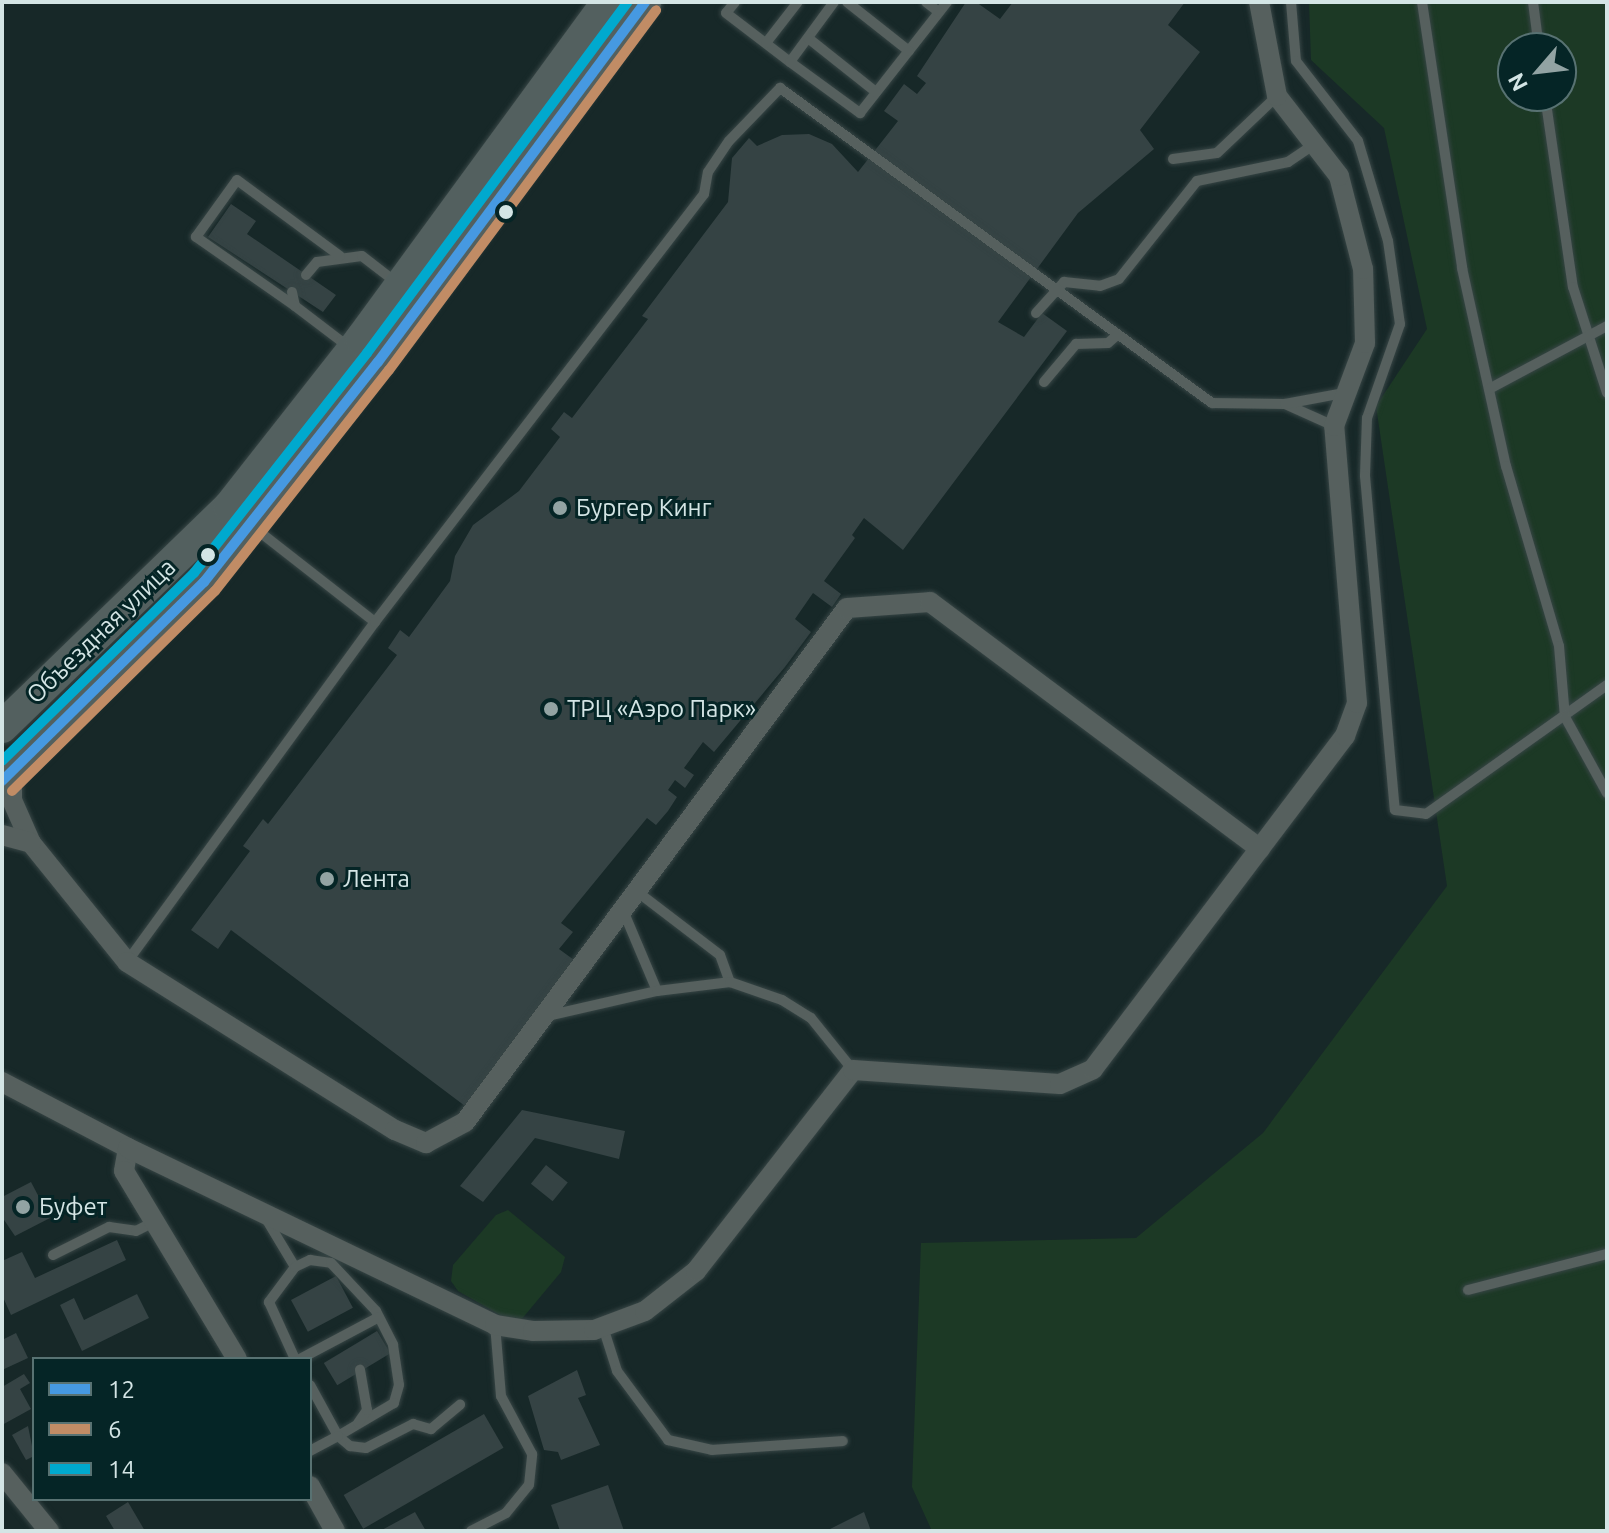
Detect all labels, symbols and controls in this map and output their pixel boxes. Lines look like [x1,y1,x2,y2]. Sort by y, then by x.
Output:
north arrow [1497,32,1577,112]
text: N [1502,69,1532,96]
unlabelled marker [498,204,514,220]
place label: Бургер Кинг [576,494,711,522]
marker: Бургер Кинг [551,499,569,517]
unlabelled marker [200,547,216,563]
street label: Объездная улица [21,553,181,709]
place label: ТРЦ «Аэро Парк» [567,695,756,723]
marker: ТРЦ «Аэро Парк» [542,700,560,718]
place label: Лента [343,865,410,893]
marker: Лента [318,870,336,888]
place label: Буфет [39,1193,107,1221]
marker: Буфет [14,1198,32,1216]
legend [32,1357,312,1501]
text: 12 [108,1376,135,1403]
text: 6 [108,1416,122,1443]
text: 14 [108,1456,135,1483]

